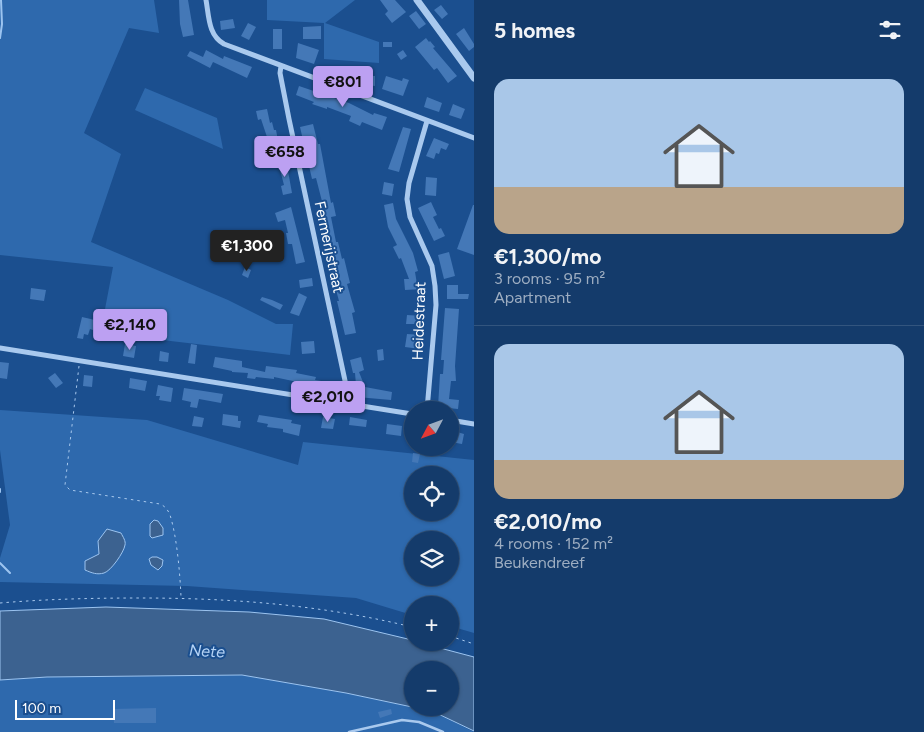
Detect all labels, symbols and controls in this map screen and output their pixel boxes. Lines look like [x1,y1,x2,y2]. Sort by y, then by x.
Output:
icon: filters [876,16,904,44]
text: 5 homes [494,18,575,43]
pin: €801 [313,66,373,108]
text: €801 [324,72,362,91]
icon: home [654,111,744,201]
pin: €658 [255,136,315,178]
text: €658 [265,142,305,161]
street label: Fermerijstraat [310,199,348,295]
pin: €1,300 [206,230,288,272]
text: €1,300 [221,236,273,255]
text: €1,300/mo [494,244,601,269]
text: 3 rooms · 95 m² [494,269,605,288]
street label: Heidestraat [409,281,429,361]
text: Apartment [494,288,571,307]
pin: €2,140 [89,308,171,351]
text: €2,140 [104,315,156,334]
icon: home [654,377,744,467]
pin: €2,010 [287,380,369,423]
text: €2,010 [302,387,354,406]
north arrow [404,401,459,456]
map controls [404,401,459,716]
button: locate [404,466,459,521]
text: €2,010/mo [494,509,602,534]
button: layers [404,531,459,586]
text: 4 rooms · 152 m² [494,534,613,553]
text: Beukendreef [494,553,585,572]
button: + [404,596,459,651]
water label: Nete [189,641,226,661]
button: − [404,661,459,716]
scale bar [15,697,115,720]
text: 100 m [22,700,61,717]

